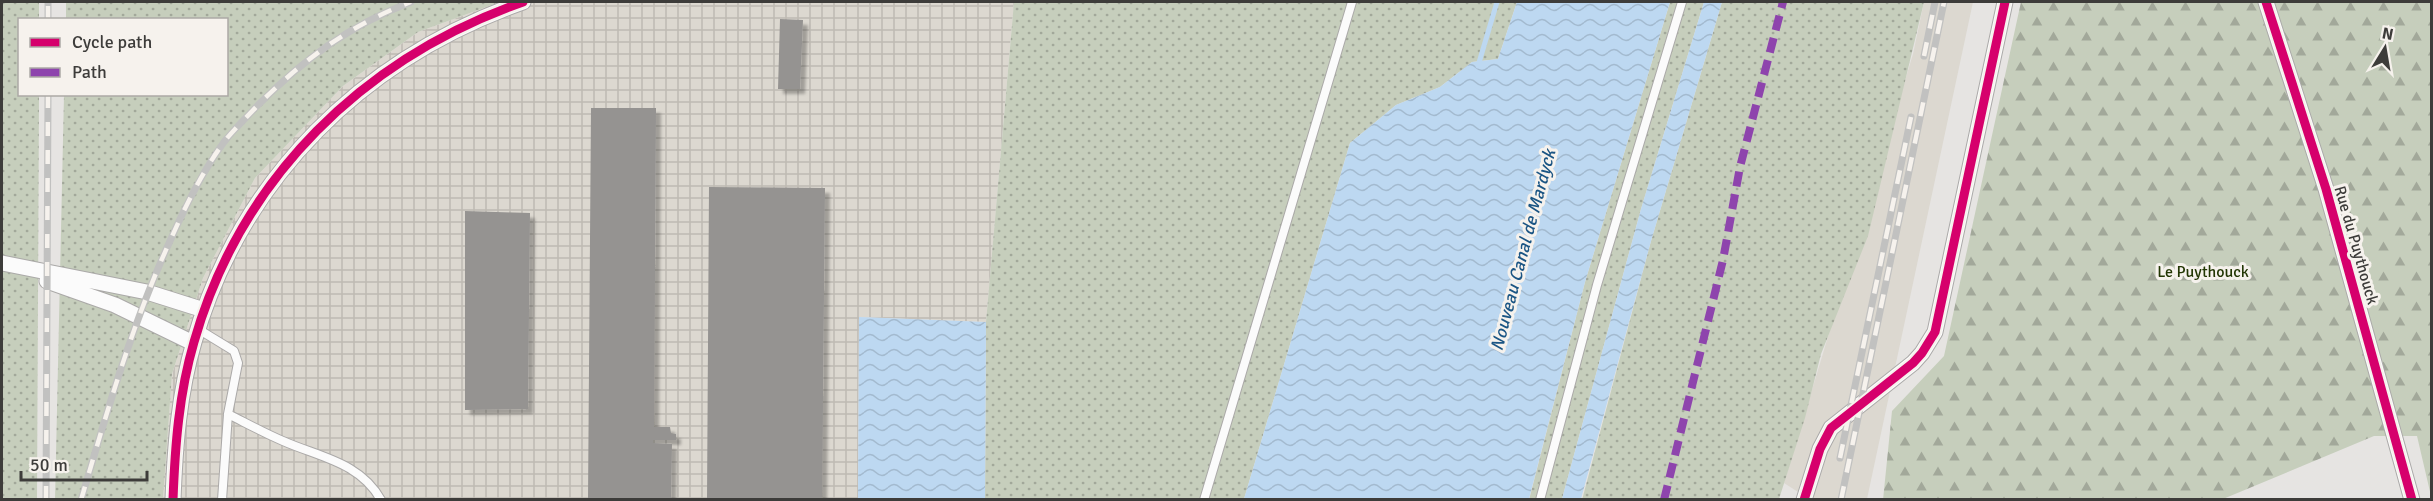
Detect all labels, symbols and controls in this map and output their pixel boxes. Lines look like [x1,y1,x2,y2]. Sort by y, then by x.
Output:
legend [18,18,228,96]
north arrow [2355,18,2415,78]
text: N [2380,23,2395,45]
text: Cycle path [72,31,152,53]
text: Path [72,61,107,83]
water label: Nouveau Canal de Mardyck [1486,145,1561,353]
street label: Rue du Puythouck [2330,184,2383,307]
park label: Le Puythouck [2157,262,2249,282]
scale bar [21,444,147,482]
text: 50 m [30,454,68,476]

